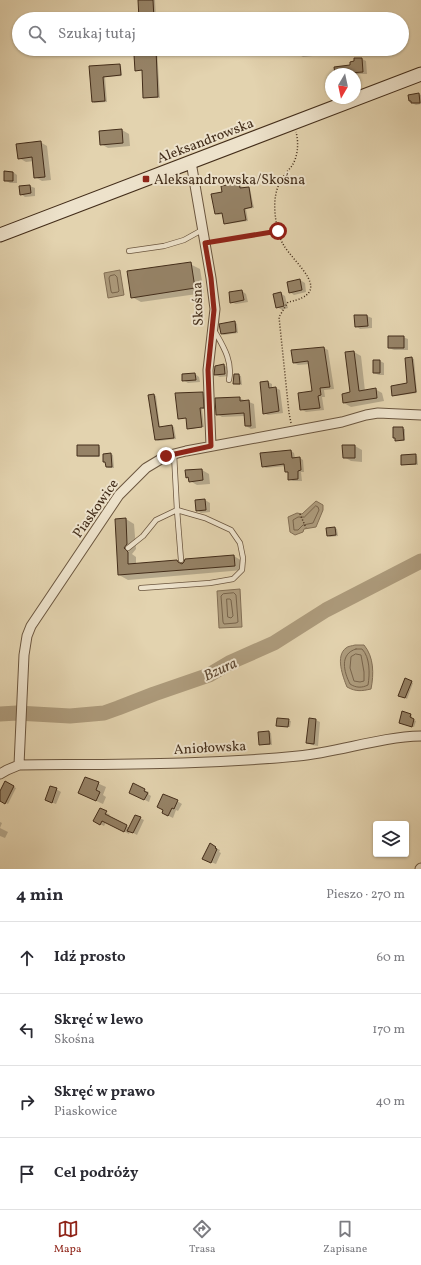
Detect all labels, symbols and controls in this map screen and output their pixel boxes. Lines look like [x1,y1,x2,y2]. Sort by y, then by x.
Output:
search box [12,12,409,56]
icon: search [26,23,48,45]
text: Szukaj tutaj [58,24,136,45]
north arrow [325,68,361,104]
street label: Aleksandrowska [154,114,257,169]
place label: Aleksandrowska/Skośna [154,171,305,190]
marker: Aleksandrowska/Skośna [141,174,151,184]
route start [269,222,287,240]
street label: Skośna [188,282,209,326]
route end [157,447,175,465]
street label: Piaskowice [69,475,124,542]
water label: Bzura [200,653,241,687]
street label: Aniołowska [173,737,247,760]
map controls [373,821,409,857]
button: layers [373,821,409,857]
text: 4 min [16,884,63,907]
text: Pieszo · 270 m [326,886,405,904]
icon: ahead [16,947,38,969]
text: Idź prosto [54,947,126,968]
text: 60 m [377,949,405,967]
text: Skręć w lewo [54,1010,143,1031]
icon: left [16,1019,38,1041]
text: 170 m [372,1021,405,1039]
text: Skośna [54,1031,95,1049]
text: Skręć w prawo [54,1082,155,1103]
icon: right [16,1091,38,1113]
text: 40 m [376,1093,405,1111]
text: Piaskowice [54,1103,117,1121]
icon: arrive [16,1163,38,1185]
text: Cel podróży [54,1163,138,1184]
tab: Mapa [54,1218,81,1257]
tab: Trasa [189,1218,215,1257]
tab: Zapisane [323,1218,367,1257]

